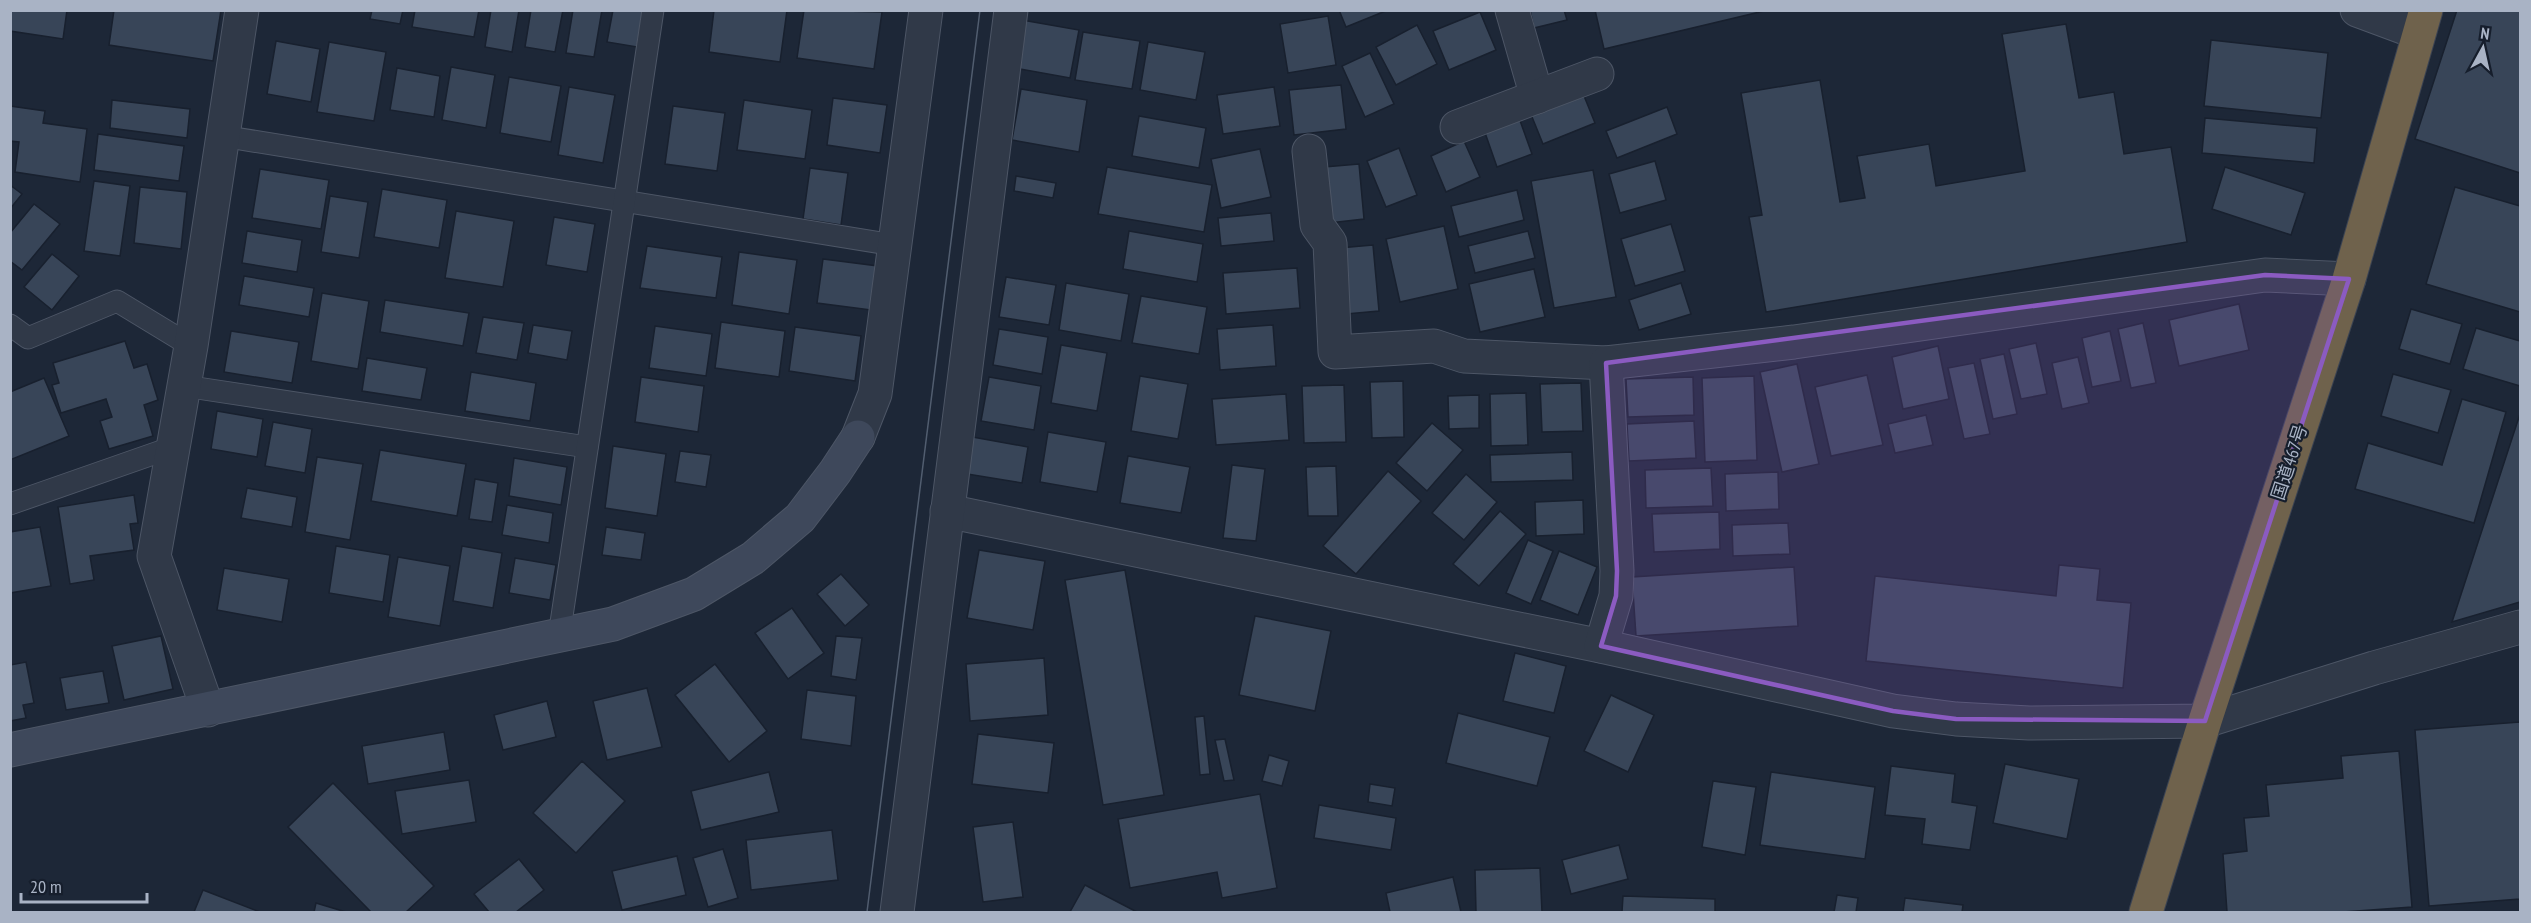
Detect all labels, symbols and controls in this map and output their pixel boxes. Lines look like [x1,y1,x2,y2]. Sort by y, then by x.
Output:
north arrow [2453,18,2513,78]
text: N [2479,23,2491,44]
street label: 国道467号 [2266,421,2312,503]
scale bar [21,866,147,904]
text: 20 m [30,875,62,898]

